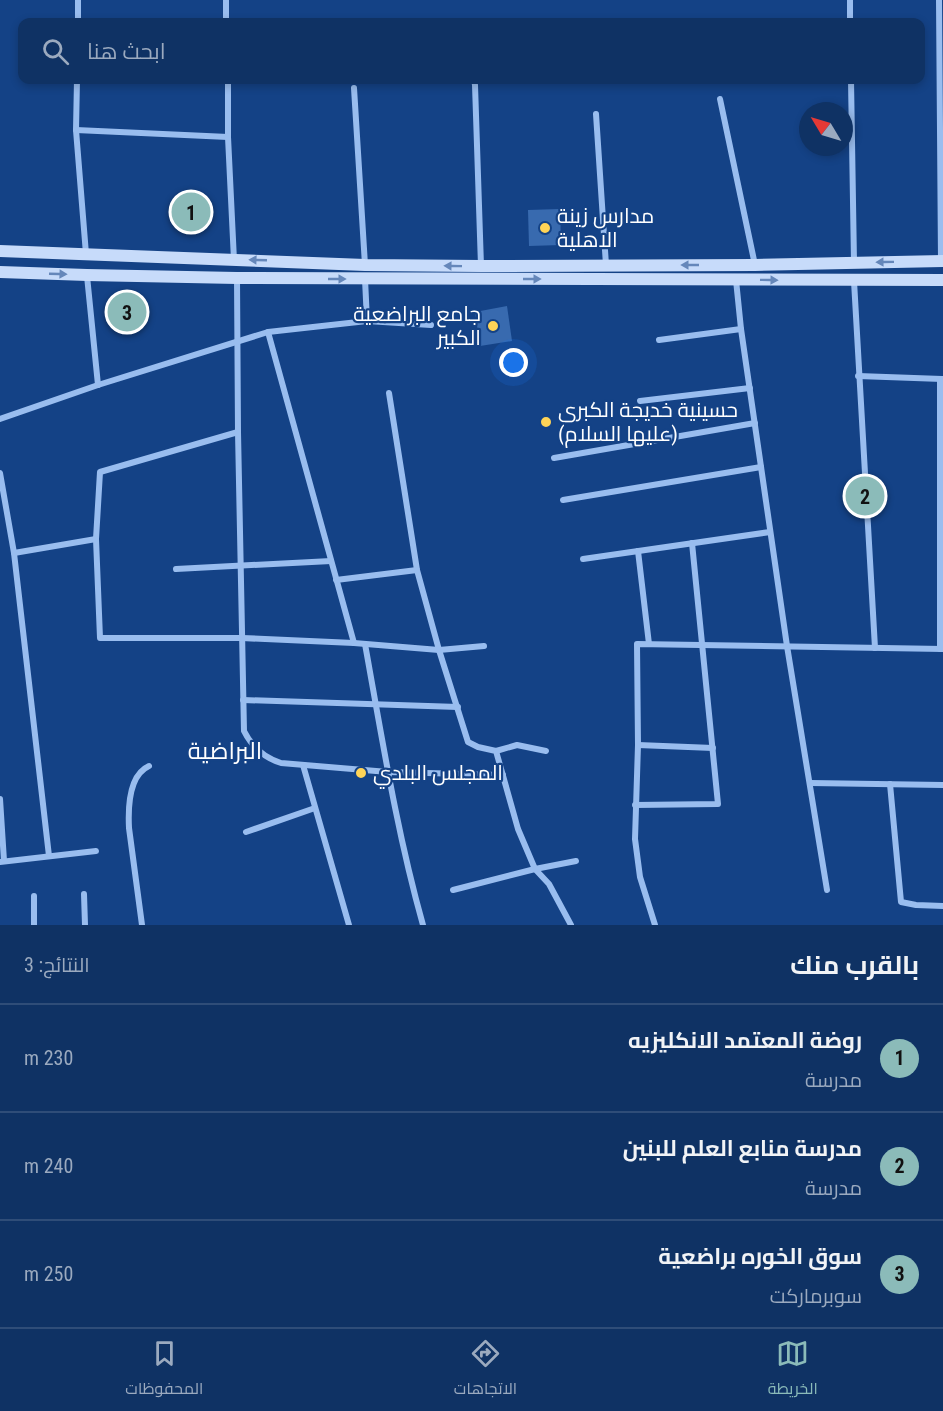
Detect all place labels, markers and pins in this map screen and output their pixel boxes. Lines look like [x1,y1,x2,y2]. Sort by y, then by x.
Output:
pin: 1 [172,190,210,234]
place label: مدارس زينة الاهلية [557,204,654,252]
marker: مدارس زينة الاهلية [538,221,552,235]
pin: 3 [108,290,146,334]
place label: جامع البراضعية الكبير [353,302,481,350]
marker: جامع البراضعية الكبير [486,319,500,333]
place label: حسينية خديجة الكبرى (عليها السلام) [558,398,738,448]
marker: حسينية خديجة الكبرى (عليها السلام) [539,415,553,429]
pin: 2 [846,474,884,518]
place label: المجلس البلدي [373,761,503,789]
marker: المجلس البلدي [354,766,368,780]

